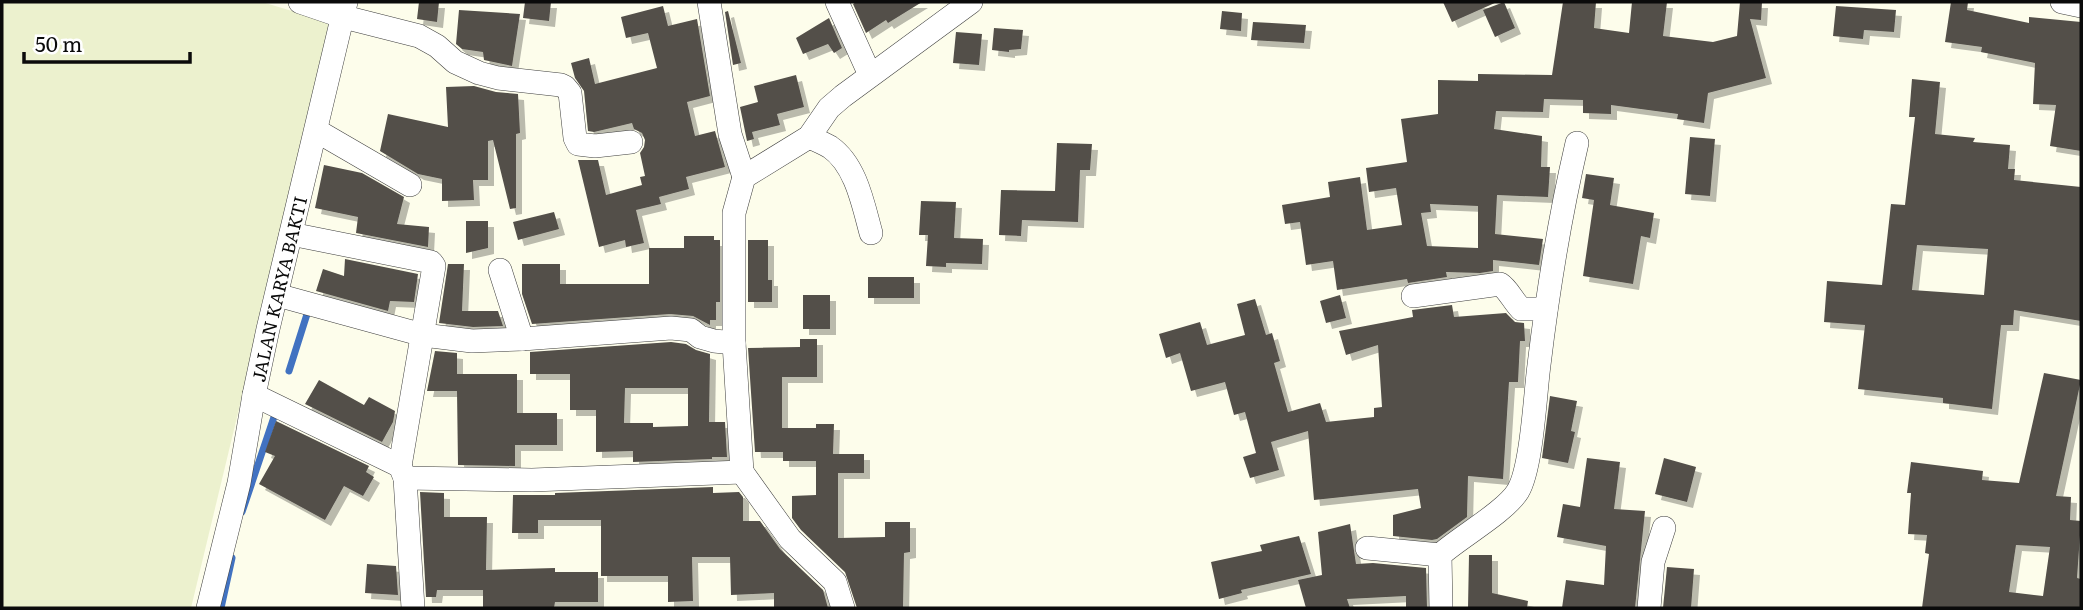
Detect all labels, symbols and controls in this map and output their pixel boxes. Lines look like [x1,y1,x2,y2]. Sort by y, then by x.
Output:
scale bar [24,21,191,65]
text: 50 m [35,27,82,58]
street label: JALAN KARYA BAKTI [244,193,313,384]

